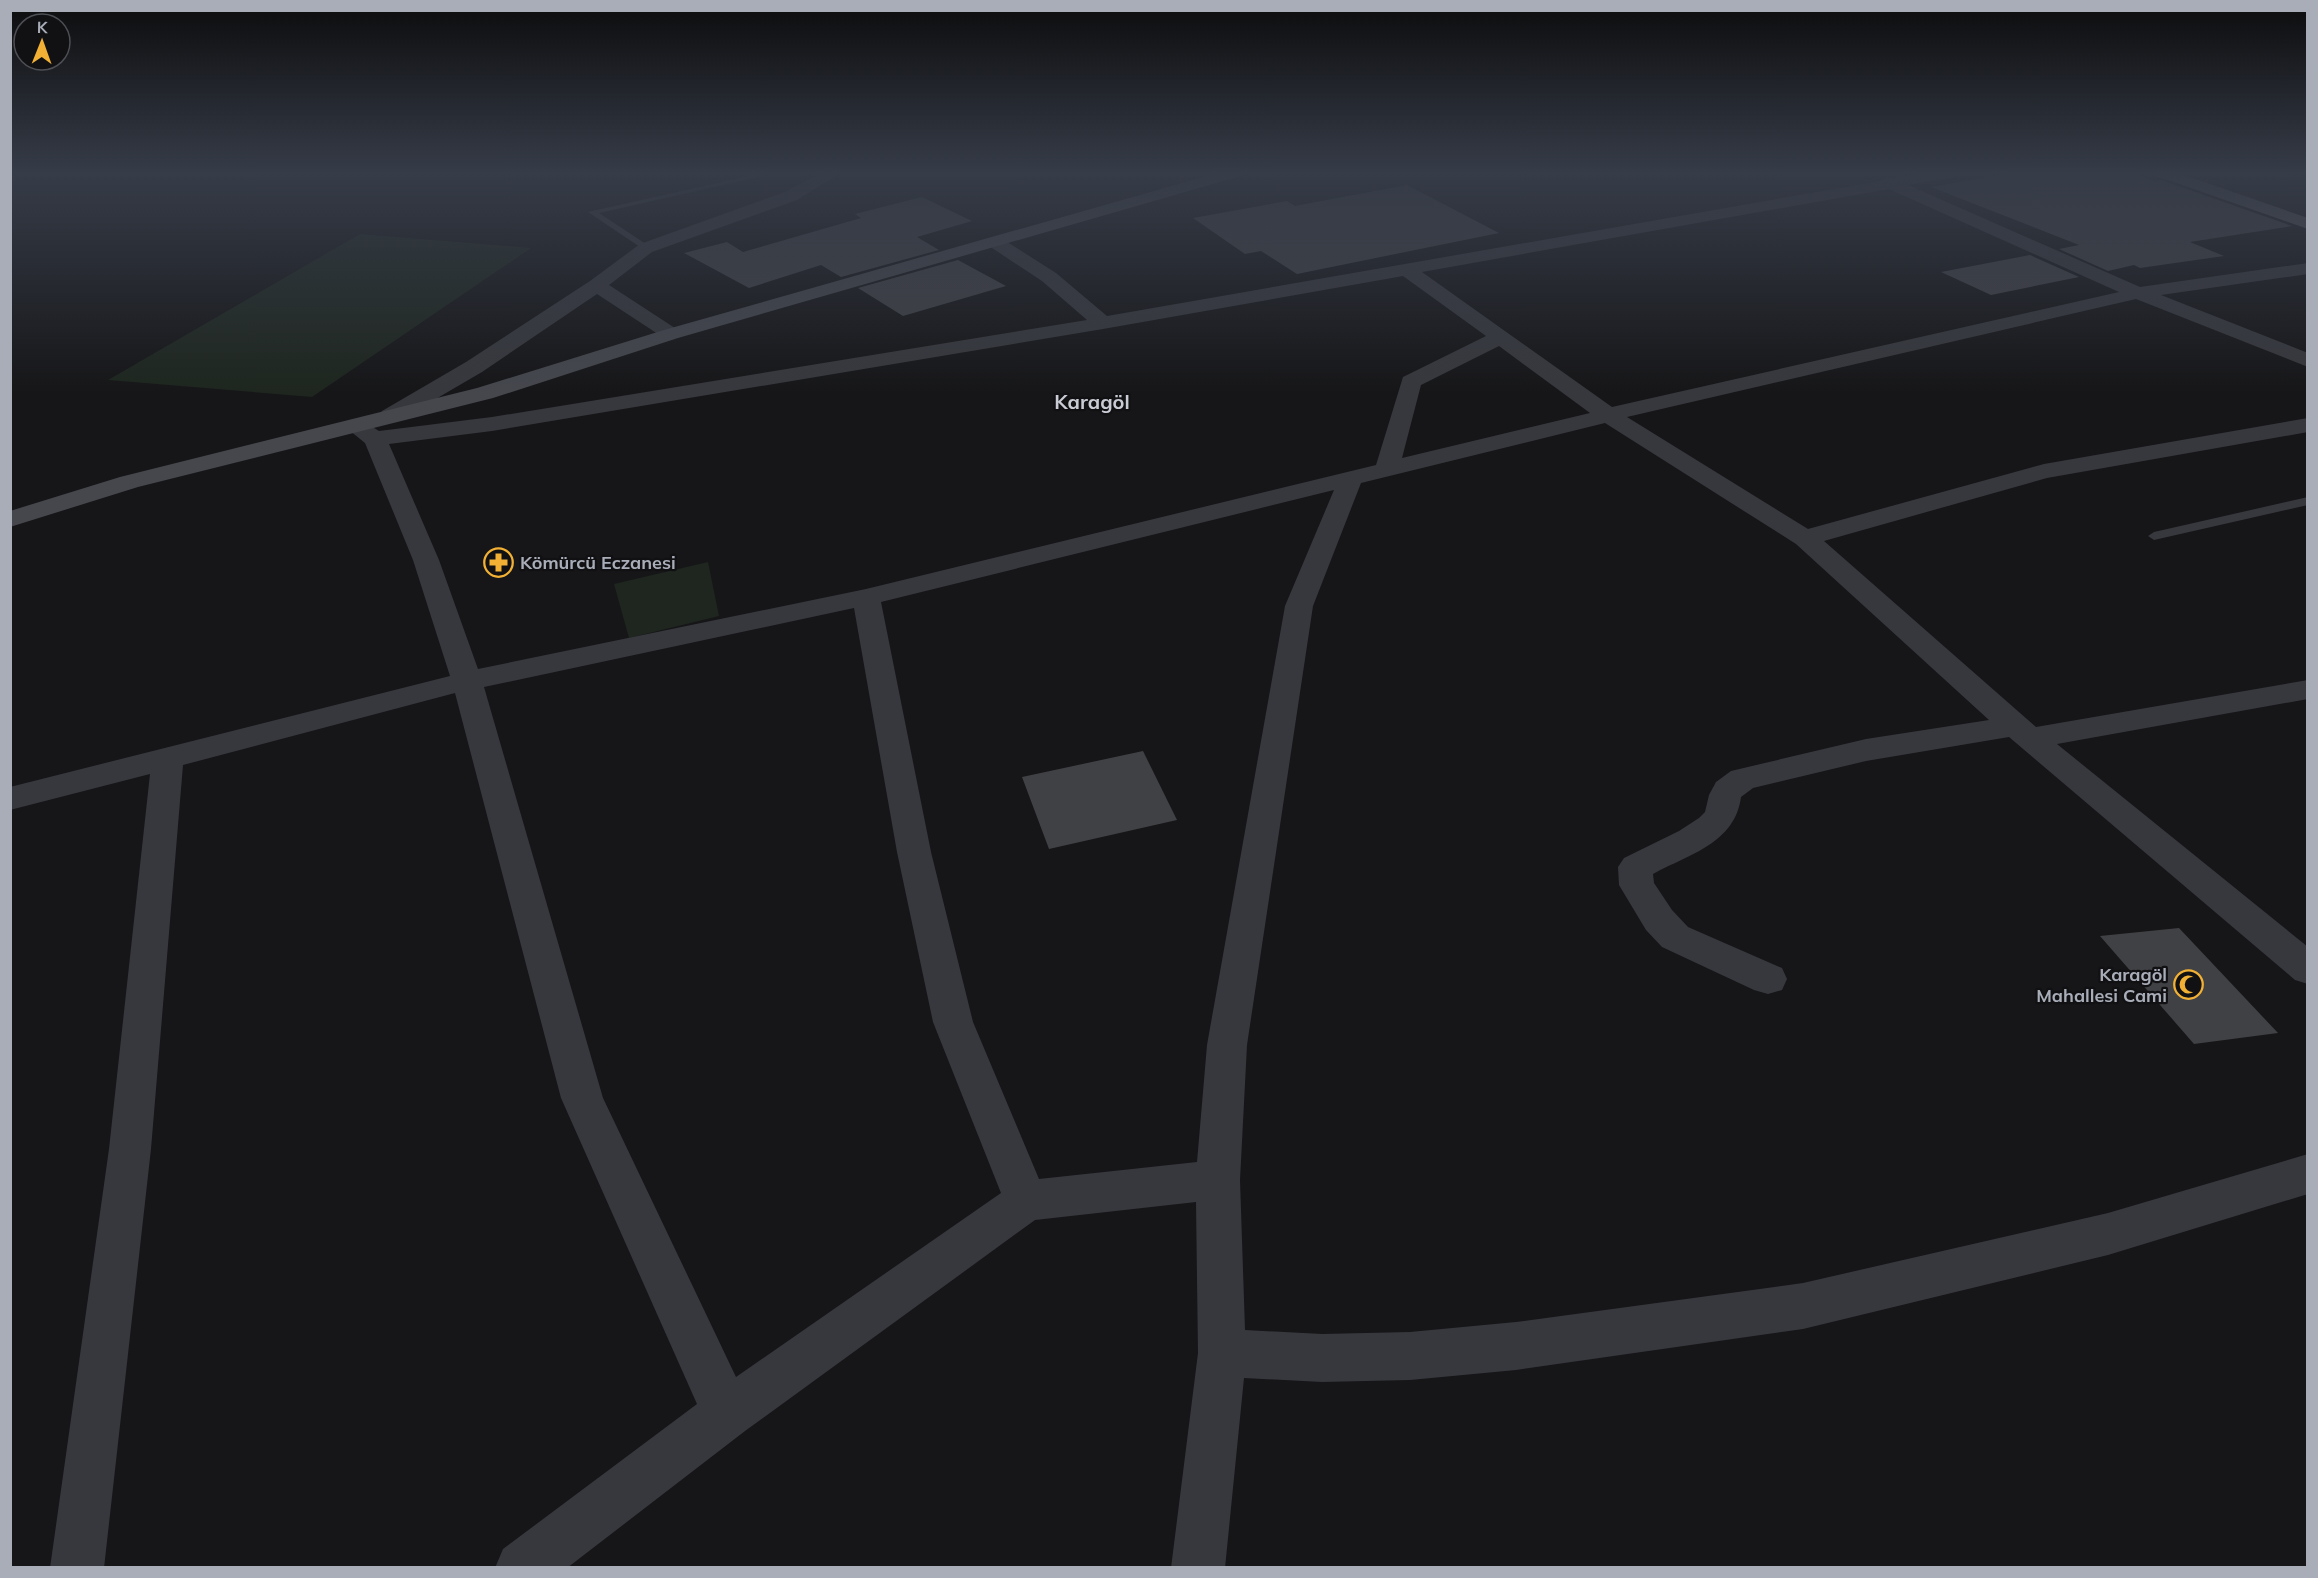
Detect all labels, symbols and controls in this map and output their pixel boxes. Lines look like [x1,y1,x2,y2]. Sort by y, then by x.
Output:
north arrow [12,12,72,72]
text: K [37,17,49,37]
district label: Karagöl [1054,389,1130,414]
pharmacy icon: Kömürcü Eczanesi [483,547,515,579]
place label: Kömürcü Eczanesi [520,551,676,574]
place label: Karagöl Mahallesi Cami [2036,963,2167,1007]
mosque icon: Karagöl Mahallesi Cami [2172,969,2204,1001]

